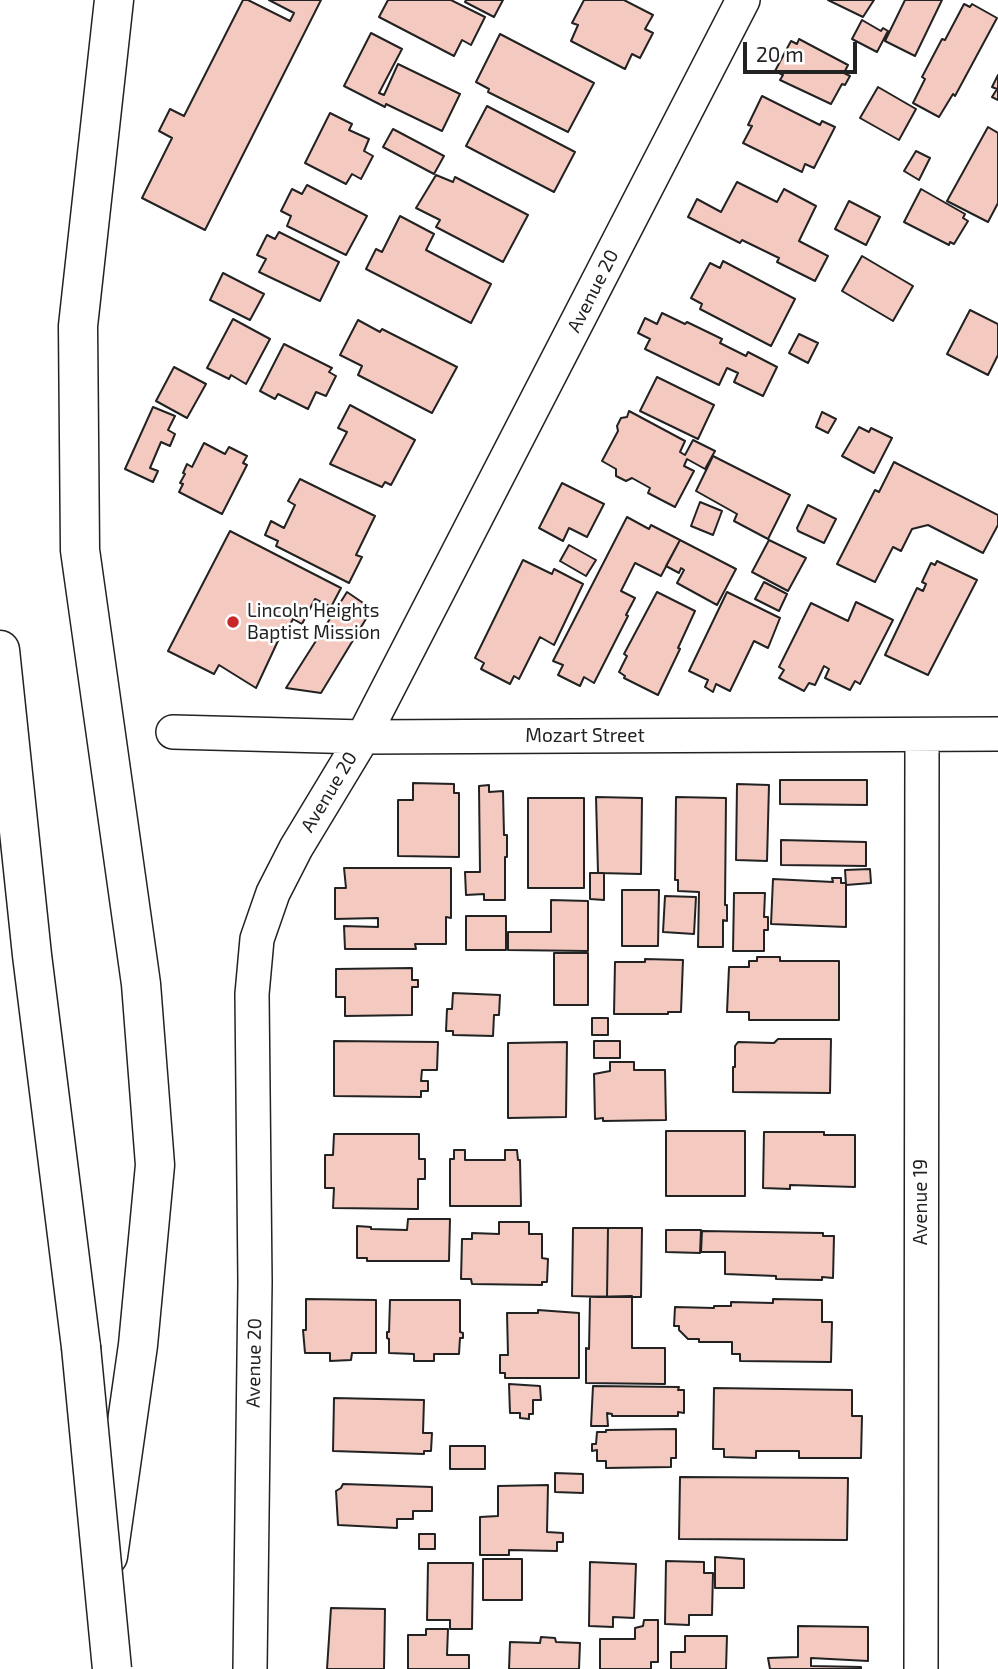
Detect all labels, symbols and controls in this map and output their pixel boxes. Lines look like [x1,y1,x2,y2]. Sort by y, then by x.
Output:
scale bar [746,28,860,72]
text: 20 m [756,41,804,66]
street label: Avenue 20 [562,246,624,336]
place label: Lincoln Heights Baptist Mission [247,600,381,644]
marker: Lincoln Heights Baptist Mission [225,614,241,630]
street label: Mozart Street [525,725,645,747]
street label: Avenue 20 [296,748,362,836]
street label: Avenue 19 [910,1159,932,1245]
street label: Avenue 20 [242,1318,266,1408]

